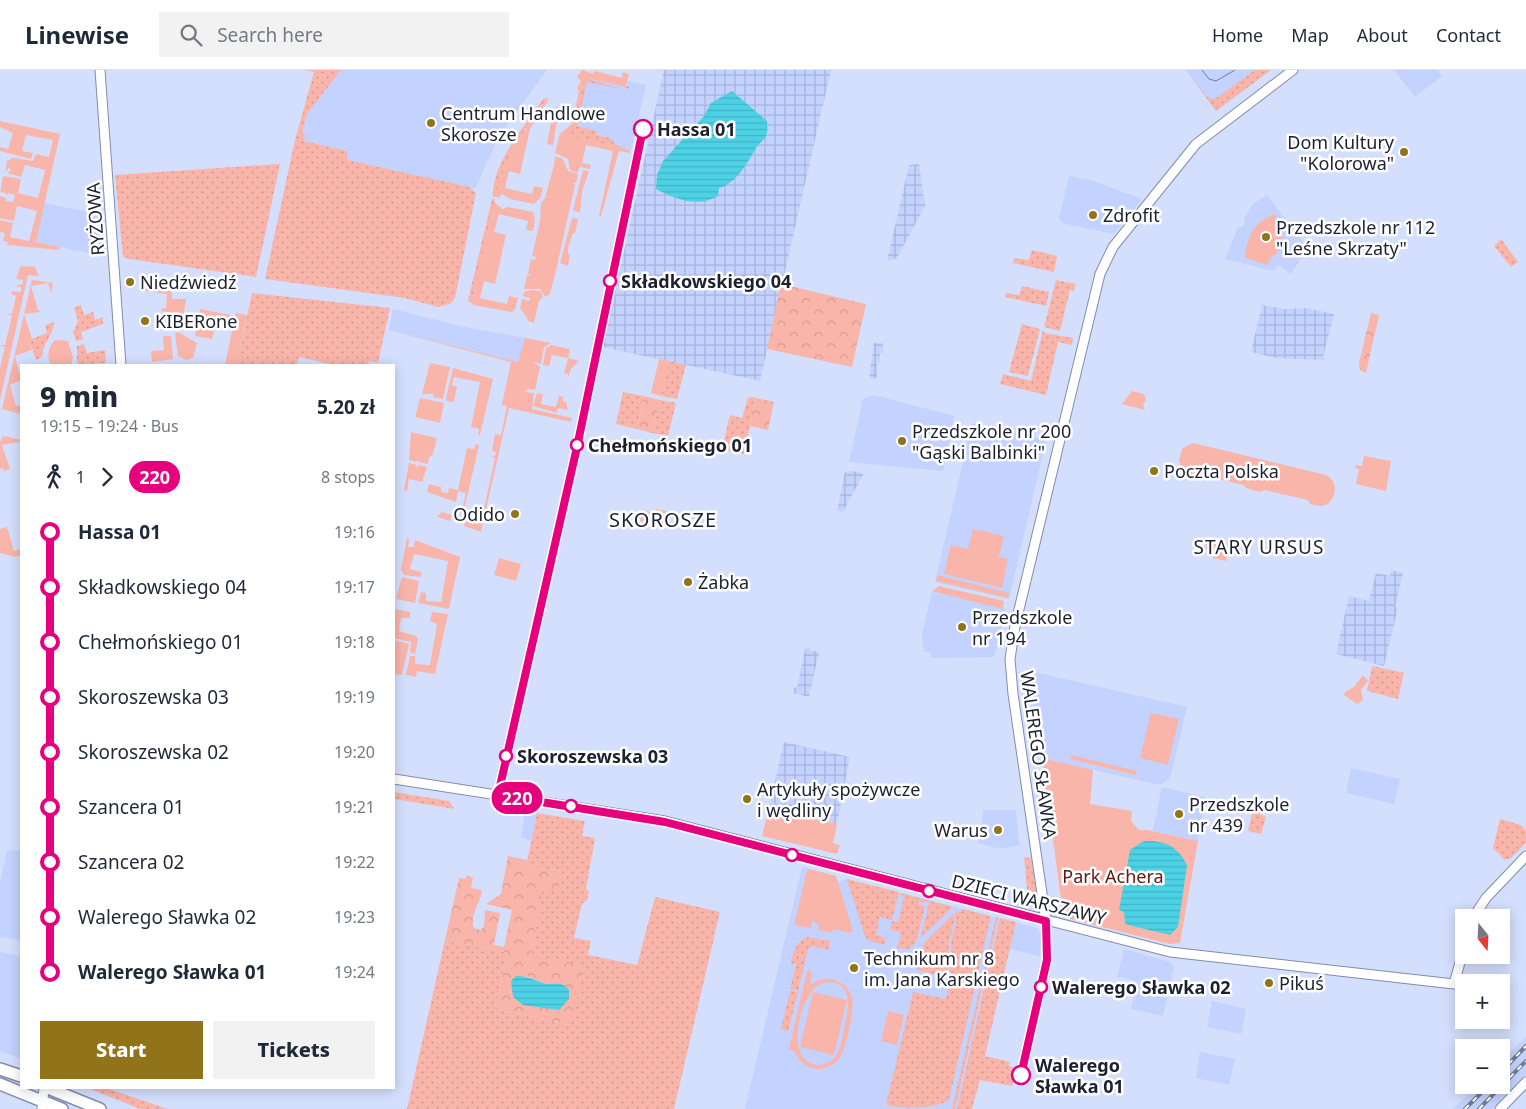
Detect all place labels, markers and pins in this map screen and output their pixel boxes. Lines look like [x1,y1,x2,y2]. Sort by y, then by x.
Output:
place label: Centrum Handlowe Skorosze [441,101,605,146]
marker: Centrum Handlowe Skorosze [425,117,437,129]
place label: Hassa 01 [657,117,736,141]
marker: Hassa 01 [633,119,653,139]
place label: Dom Kultury "Kolorowa" [1287,130,1395,175]
marker: Dom Kultury "Kolorowa" [1398,146,1410,158]
place label: Zdrofit [1103,203,1160,227]
marker: Zdrofit [1087,209,1099,221]
place label: Przedszkole nr 112 "Leśne Skrzaty" [1276,215,1435,260]
marker: Przedszkole nr 112 "Leśne Skrzaty" [1260,231,1272,243]
place label: Składkowskiego 04 [621,269,791,293]
place label: Niedźwiedź [140,270,236,294]
marker: Składkowskiego 04 [603,274,617,288]
marker: Niedźwiedź [124,276,136,288]
place label: KIBERone [155,309,237,333]
marker: KIBERone [139,315,151,327]
place label: Przedszkole nr 200 "Gąski Balbinki" [912,419,1071,464]
place label: Chełmońskiego 01 [588,433,752,457]
marker: Przedszkole nr 200 "Gąski Balbinki" [896,435,908,447]
marker: Chełmońskiego 01 [570,438,584,452]
place label: Poczta Polska [1164,459,1279,483]
marker: Poczta Polska [1148,465,1160,477]
place label: Odido [453,502,505,526]
marker: Odido [509,508,521,520]
place label: Żabka [698,570,749,594]
marker: Żabka [682,576,694,588]
place label: Przedszkole nr 194 [972,605,1072,650]
marker: Przedszkole nr 194 [956,621,968,633]
place label: Skoroszewska 03 [517,744,668,768]
marker: Skoroszewska 03 [499,749,513,763]
place label: Artykuły spożywcze i wędliny [757,777,920,822]
place label: Przedszkole nr 439 [1189,792,1289,837]
marker: Artykuły spożywcze i wędliny [741,793,753,805]
unlabelled marker [564,799,578,813]
marker: Przedszkole nr 439 [1173,808,1185,820]
place label: Warus [934,818,988,842]
marker: Warus [992,824,1004,836]
unlabelled marker [785,848,799,862]
unlabelled marker [922,884,936,898]
place label: Technikum nr 8 im. Jana Karskiego [864,946,1020,991]
marker: Technikum nr 8 im. Jana Karskiego [848,962,860,974]
place label: Pikuś [1279,971,1324,995]
place label: Walerego Sławka 02 [1052,975,1231,999]
marker: Pikuś [1263,977,1275,989]
marker: Walerego Sławka 02 [1034,980,1048,994]
place label: Walerego Sławka 01 [1035,1053,1124,1098]
marker: Walerego Sławka 01 [1011,1065,1031,1085]

